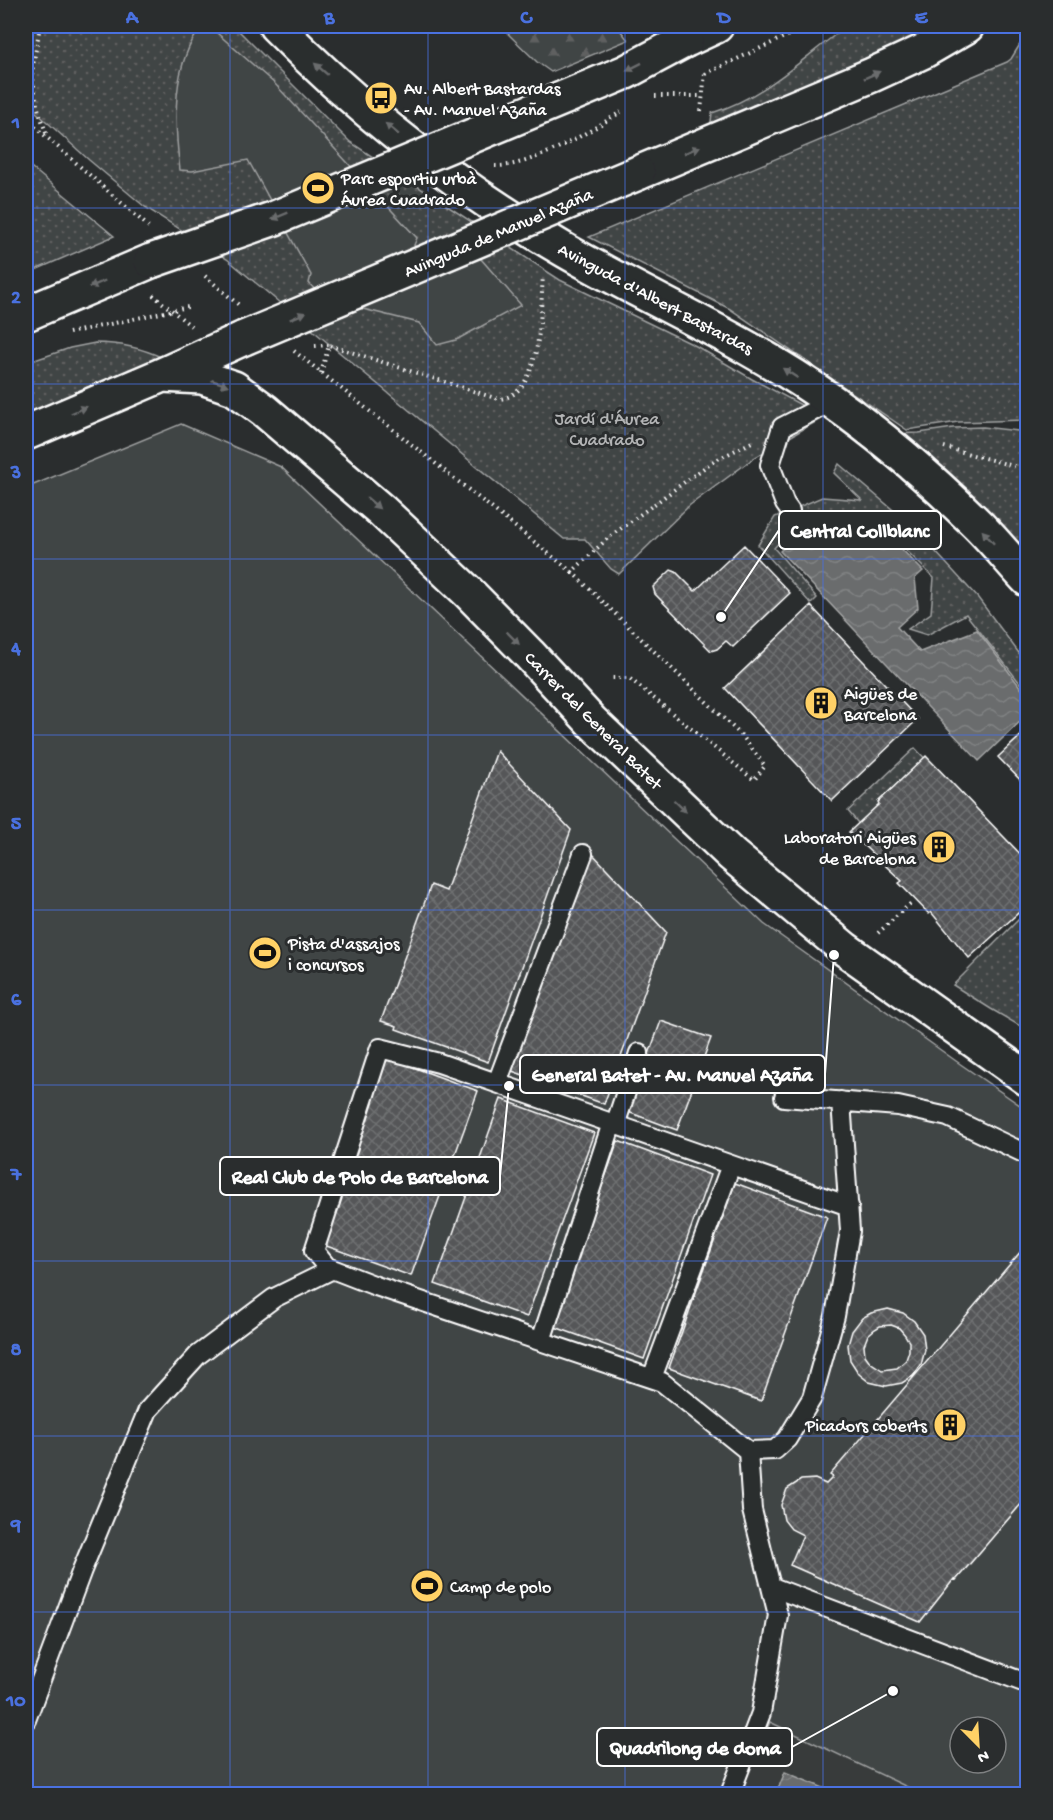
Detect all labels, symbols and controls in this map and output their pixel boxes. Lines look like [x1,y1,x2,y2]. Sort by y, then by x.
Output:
text: A [125,8,140,31]
text: B [323,8,335,31]
text: C [520,8,534,31]
text: D [715,8,731,31]
text: E [915,8,929,31]
one-way arrow [314,63,329,76]
one-way arrow [626,63,643,72]
one-way arrow [863,70,881,80]
bus stop icon: Av. Albert Bastardas - Av. Manuel Azaña [363,80,399,116]
place label: Av. Albert Bastardas - Av. Manuel Azaña [404,80,562,122]
text: 1 [11,113,20,136]
one-way arrow [385,123,400,136]
one-way arrow [683,145,701,155]
sports icon: Parc esportiu urbà Áurea Cuadrado [300,170,336,206]
place label: Parc esportiu urbà Áurea Cuadrado [340,170,477,212]
street label: Avinguda de Manuel Azaña [402,185,597,284]
one-way arrow [271,212,289,221]
street label: Avinguda d'Albert Bastardas [554,240,757,361]
one-way arrow [88,279,106,289]
text: 2 [11,288,21,311]
one-way arrow [289,311,307,321]
one-way arrow [782,368,798,379]
one-way arrow [211,379,229,389]
one-way arrow [71,405,89,415]
park label: Jardí d'Áurea Cuadrado [555,409,660,452]
text: 3 [10,463,21,486]
one-way arrow [365,496,380,509]
callout: Central Collblanc [779,511,941,549]
text: Central Collblanc [790,522,930,545]
one-way arrow [982,530,995,545]
one-way arrow [506,630,520,644]
text: 4 [10,639,21,662]
street label: Carrer del General Batet [519,648,667,796]
building icon: Aigües de Barcelona [803,685,839,721]
place label: Aigües de Barcelona [843,685,918,727]
one-way arrow [672,799,687,812]
text: 5 [11,814,22,837]
place label: Laboratori Aigües de Barcelona [784,829,917,871]
building icon: Laboratori Aigües de Barcelona [921,829,957,865]
sports icon: Pista d'assajos i concursos [247,935,283,971]
place label: Pista d'assajos i concursos [287,935,401,977]
text: 6 [11,990,22,1013]
callout: General Batet - Av. Manuel Azaña [520,1055,825,1093]
text: General Batet - Av. Manuel Azaña [531,1066,813,1089]
callout: Real Club de Polo de Barcelona [220,1157,500,1195]
text: 7 [10,1165,23,1188]
text: Real Club de Polo de Barcelona [231,1168,489,1191]
text: 8 [11,1340,22,1363]
building icon: Picadors coberts [932,1407,968,1443]
place label: Picadors coberts [804,1417,928,1438]
text: 9 [10,1516,21,1539]
sports icon: Camp de polo [409,1568,445,1604]
place label: Camp de polo [450,1578,551,1599]
text: 10 [5,1691,26,1714]
north arrow [948,1715,1008,1775]
callout: Quadrilong de doma [597,1728,792,1766]
text: Quadrilong de doma [609,1739,782,1762]
text: N [974,1745,991,1767]

